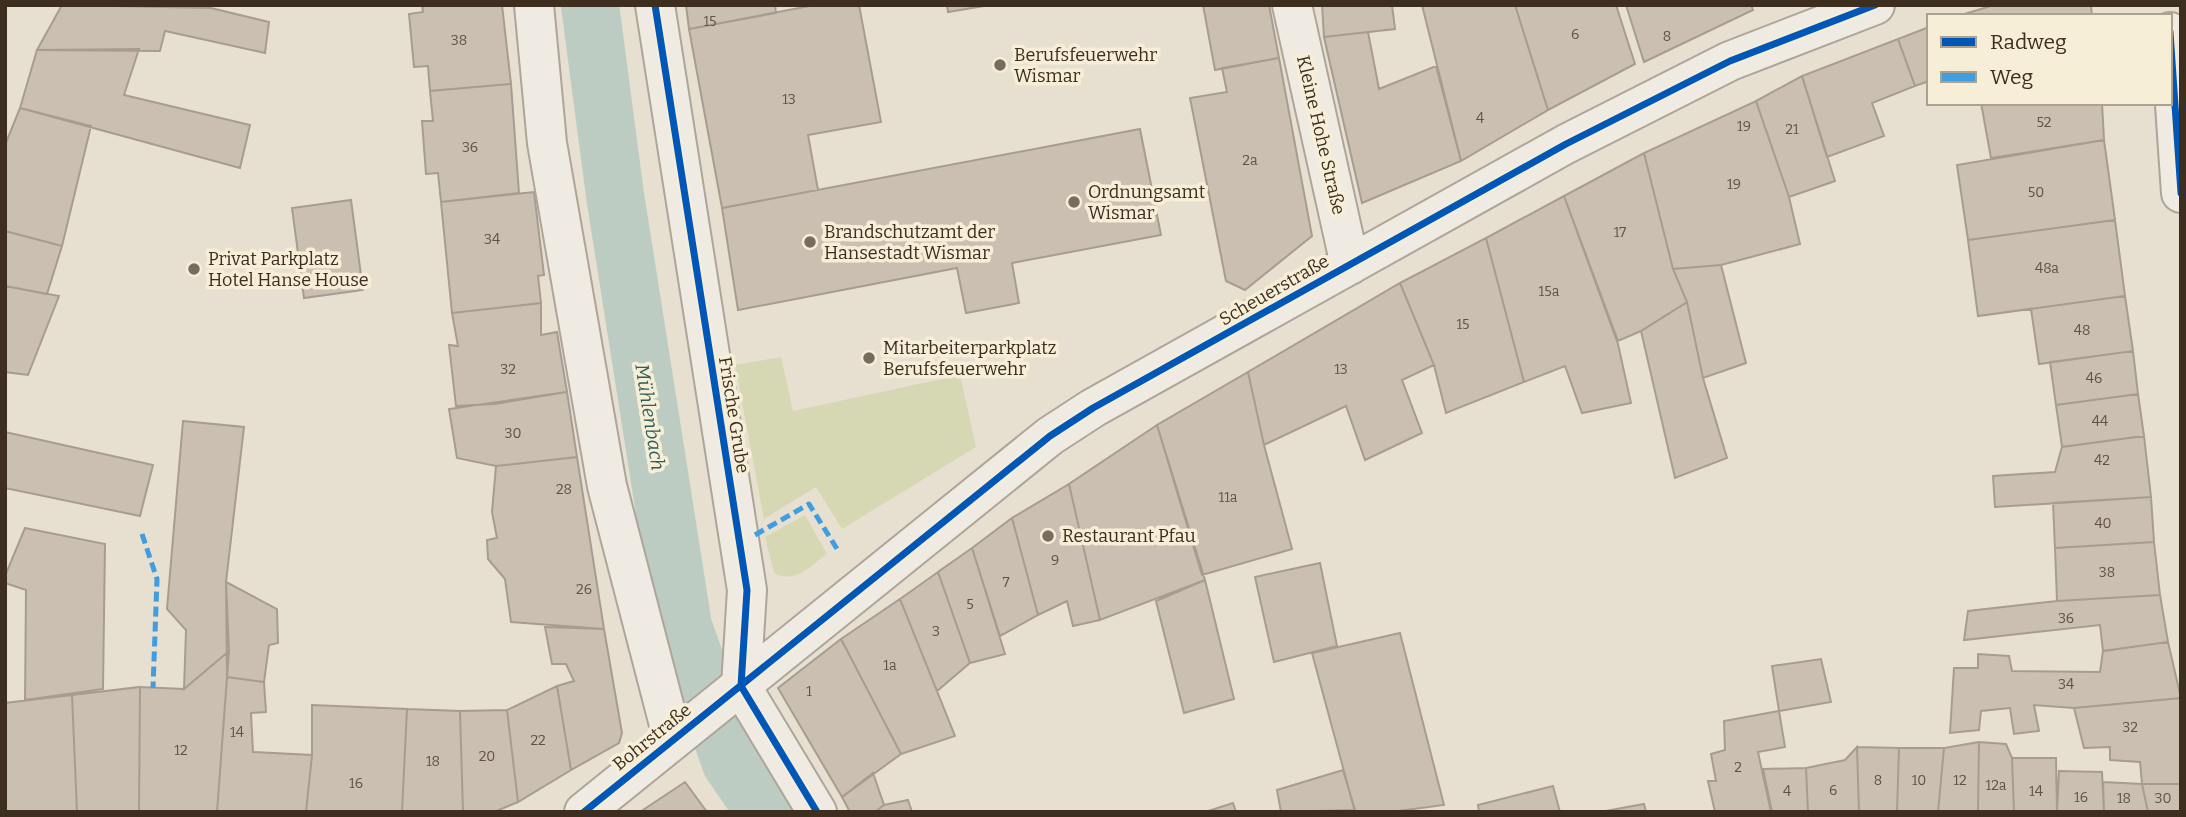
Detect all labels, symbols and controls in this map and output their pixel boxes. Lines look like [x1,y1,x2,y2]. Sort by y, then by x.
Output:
house number: 15 [703,13,717,30]
legend [1927,14,2172,105]
house number: 6 [1571,26,1579,43]
house number: 8 [1663,28,1671,45]
text: Radweg [1990,29,2067,55]
house number: 38 [451,32,467,49]
place label: Berufsfeuerwehr Wismar [1014,44,1157,87]
street label: Kleine Hohe Straße [1292,53,1350,217]
marker: Berufsfeuerwehr Wismar [992,57,1008,73]
text: Weg [1990,64,2033,90]
house number: 13 [782,91,796,108]
house number: 4 [1476,110,1484,127]
house number: 52 [2037,114,2051,131]
house number: 19 [1737,118,1751,135]
house number: 21 [1785,121,1799,138]
house number: 36 [462,139,478,156]
house number: 2a [1242,152,1258,169]
house number: 19 [1727,176,1741,193]
place label: Ordnungsamt Wismar [1088,181,1206,224]
house number: 50 [2028,184,2044,201]
marker: Ordnungsamt Wismar [1066,194,1082,210]
place label: Brandschutzamt der Hansestadt Wismar [824,221,995,264]
house number: 17 [1614,224,1626,241]
house number: 34 [484,231,500,248]
marker: Brandschutzamt der Hansestadt Wismar [802,234,818,250]
place label: Privat Parkplatz Hotel Hanse House [208,248,369,291]
street label: Scheuerstraße [1215,250,1333,330]
house number: 48a [2035,260,2059,277]
marker: Privat Parkplatz Hotel Hanse House [186,261,202,277]
house number: 15a [1539,283,1560,300]
house number: 15 [1456,316,1470,333]
house number: 48 [2074,322,2090,339]
place label: Mitarbeiterparkplatz Berufsfeuerwehr [883,337,1056,380]
marker: Mitarbeiterparkplatz Berufsfeuerwehr [861,350,877,366]
street label: Frische Grube [714,355,754,475]
house number: 32 [500,361,516,378]
house number: 13 [1334,361,1348,378]
water label: Mühlenbach [630,362,670,472]
house number: 46 [2086,370,2102,387]
house number: 44 [2092,413,2108,430]
house number: 30 [505,425,521,442]
house number: 42 [2094,452,2110,469]
house number: 28 [556,481,572,498]
house number: 11a [1218,489,1238,506]
house number: 40 [2094,515,2112,532]
place label: Restaurant Pfau [1062,525,1196,547]
marker: Restaurant Pfau [1040,528,1056,544]
house number: 9 [1051,552,1059,569]
house number: 38 [2099,564,2115,581]
house number: 7 [1002,574,1010,591]
house number: 26 [576,581,592,598]
house number: 5 [966,596,974,613]
house number: 36 [2058,610,2074,627]
house number: 3 [932,623,940,640]
house number: 1a [883,657,897,674]
house number: 34 [2058,676,2074,693]
house number: 1 [806,683,812,700]
street label: Bohrstraße [608,699,696,775]
house number: 32 [2122,719,2138,736]
house number: 14 [230,724,244,741]
house number: 22 [530,732,546,749]
house number: 12 [174,742,188,759]
house number: 20 [479,748,495,765]
house number: 18 [426,753,440,770]
house number: 2 [1734,759,1742,776]
house number: 8 [1874,772,1882,789]
house number: 10 [1912,772,1926,789]
house number: 12 [1953,772,1967,789]
house number: 16 [349,775,363,792]
house number: 12a [1986,777,2007,794]
house number: 6 [1829,782,1837,799]
house number: 4 [1783,783,1791,800]
house number: 14 [2029,783,2043,800]
house number: 16 [2074,789,2088,806]
house number: 18 [2117,790,2131,807]
house number: 30 [2155,790,2171,807]

